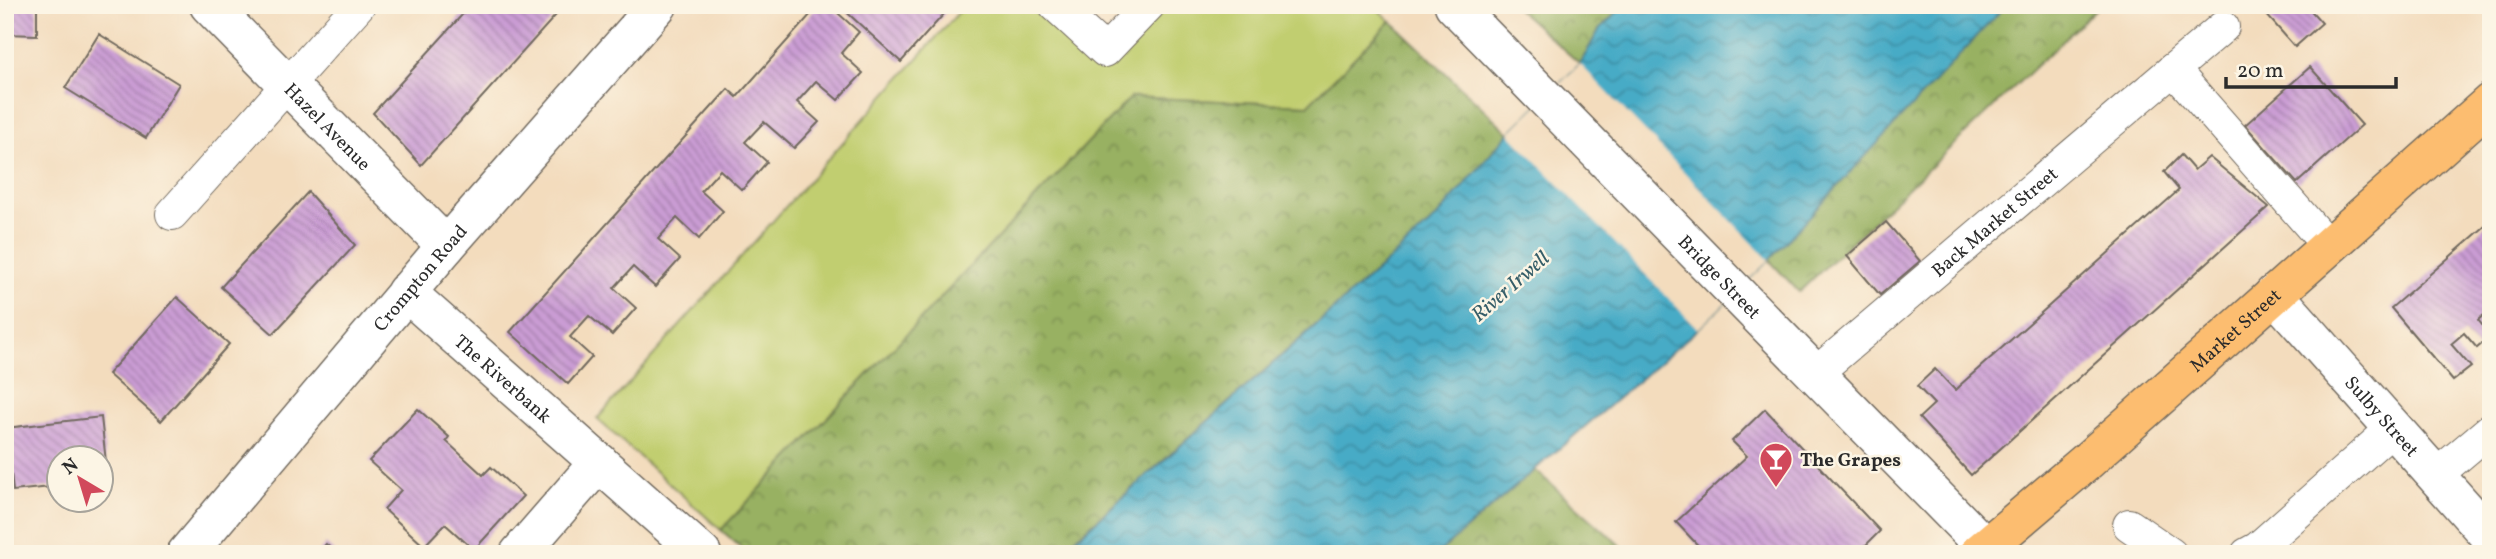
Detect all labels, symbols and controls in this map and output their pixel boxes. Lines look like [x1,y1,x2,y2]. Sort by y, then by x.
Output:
scale bar [2226,46,2396,90]
text: 20 m [2237,57,2283,86]
street label: Hazel Avenue [278,78,376,177]
street label: Back Market Street [1927,162,2064,284]
street label: Crompton Road [368,220,474,338]
street label: Bridge Street [1671,230,1766,326]
water label: River Irwell [1466,245,1556,329]
street label: Market Street [2185,283,2288,379]
street label: The Riverbank [448,329,556,430]
street label: Sulby Street [2338,371,2424,464]
bar icon: The Grapes [1757,440,1795,489]
north arrow [46,444,116,514]
place label: The Grapes [1800,448,1901,474]
text: N [57,453,84,482]

